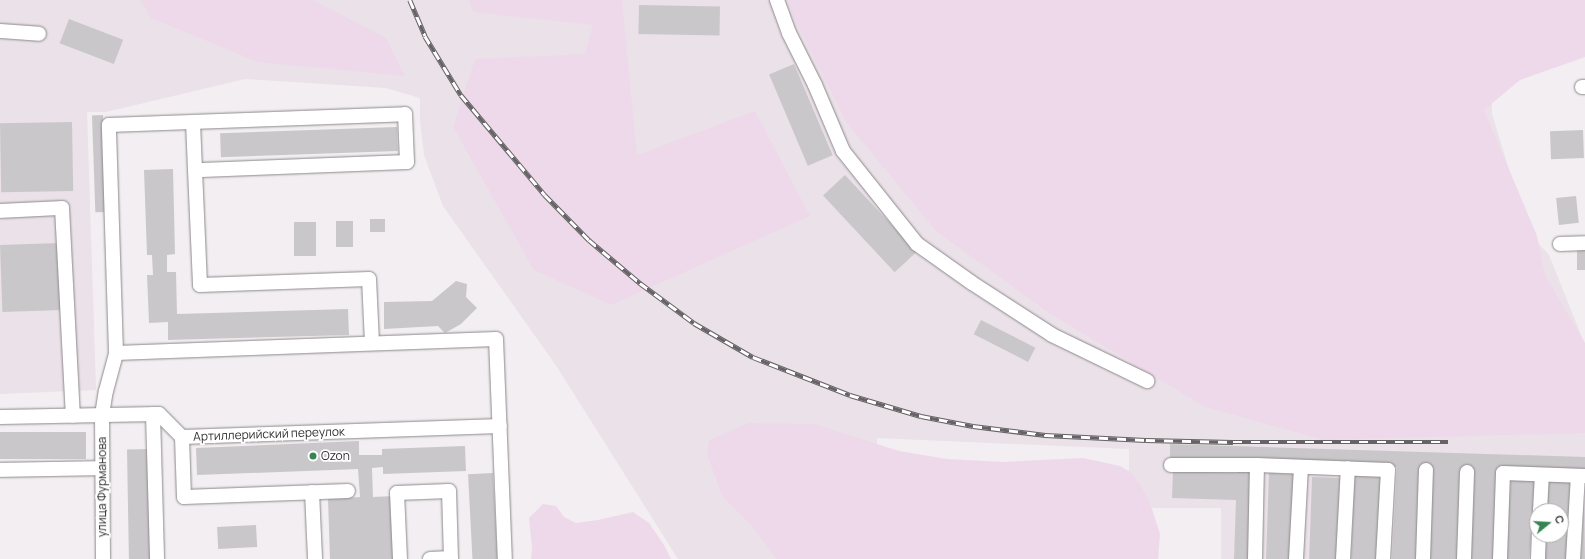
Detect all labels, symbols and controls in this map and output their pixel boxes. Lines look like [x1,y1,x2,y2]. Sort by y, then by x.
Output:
street label: Артиллерийский переулок [193,424,345,444]
street label: улица Фурманова [95,437,109,537]
place label: Ozon [321,449,350,463]
marker: Ozon [308,451,318,461]
north arrow [1529,503,1569,543]
text: С [1552,513,1568,526]

